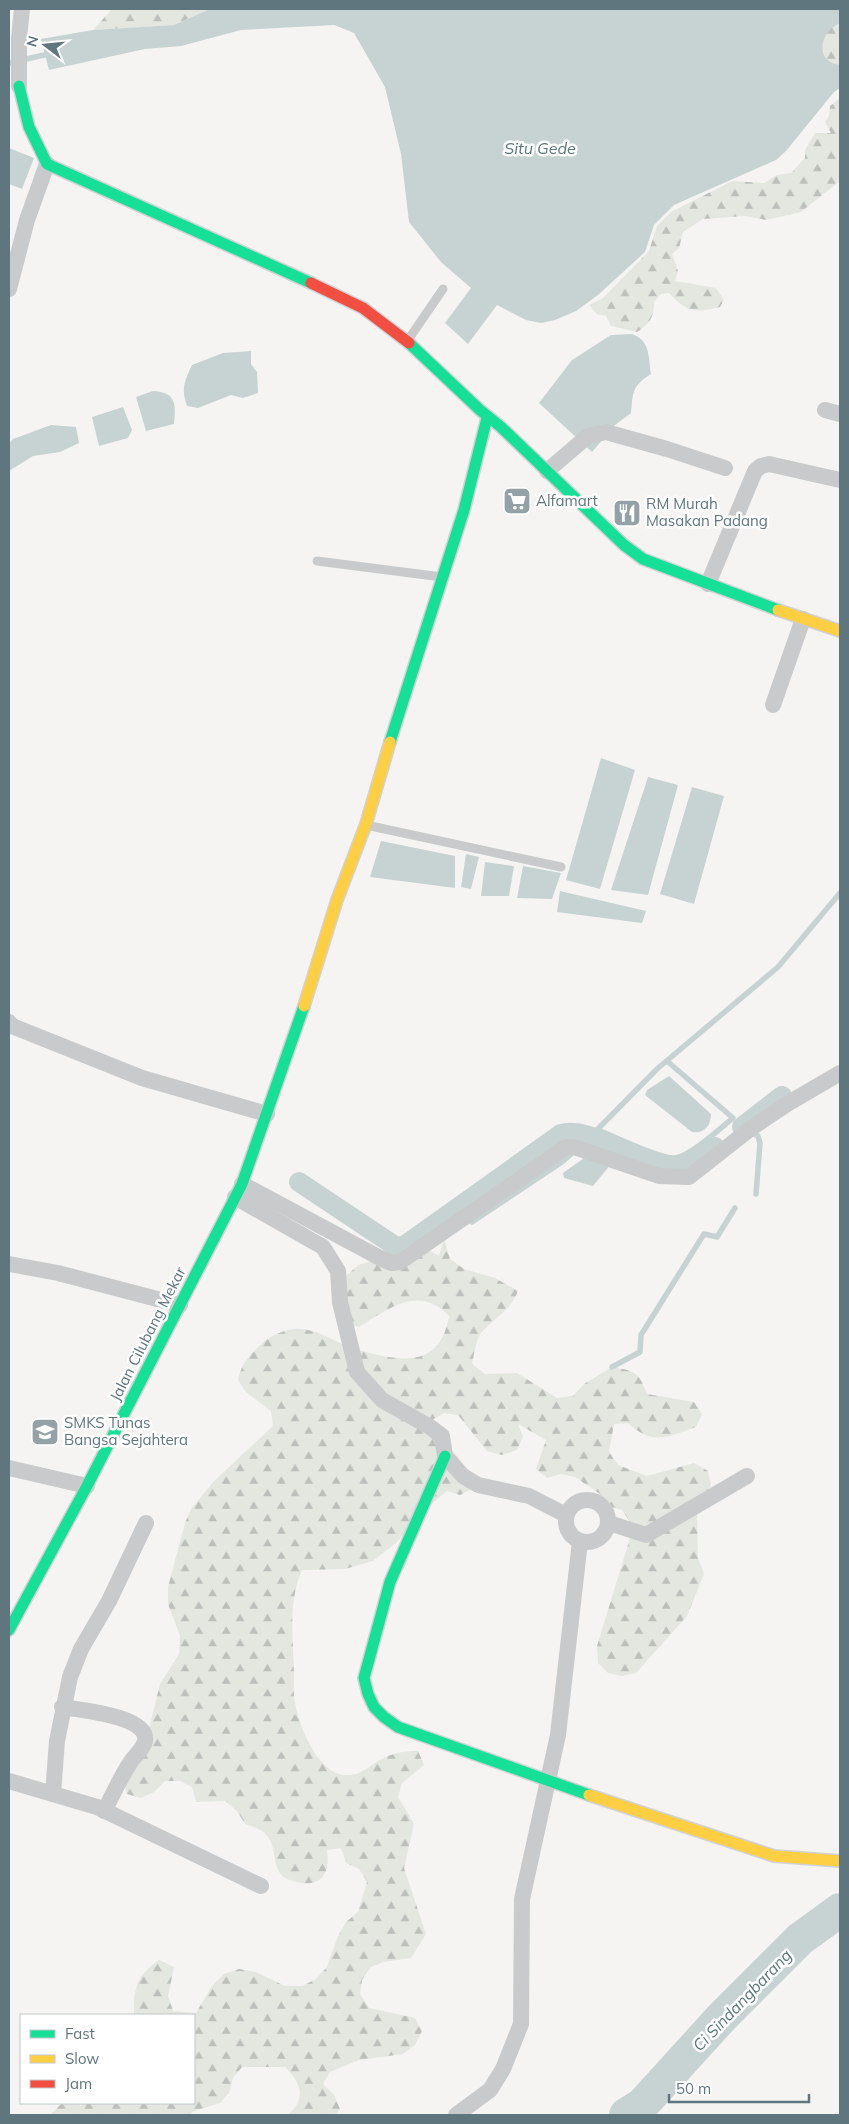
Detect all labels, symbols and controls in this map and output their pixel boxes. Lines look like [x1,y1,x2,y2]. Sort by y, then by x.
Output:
north arrow [20,20,70,70]
text: N [22,34,43,49]
water label: Situ Gede [504,138,576,158]
supermarket icon: Alfamart [502,486,532,516]
place label: Alfamart [536,491,598,510]
place label: RM Murah Masakan Padang [646,494,768,530]
restaurant icon: RM Murah Masakan Padang [612,498,642,528]
street label: Jalan Cilubang Mekar [105,1263,190,1404]
place label: SMKS Tunas Bangsa Sejahtera [64,1413,188,1449]
school or university icon: SMKS Tunas Bangsa Sejahtera [30,1417,60,1447]
water label: Ci Sindangbarang [688,1945,796,2055]
legend [20,2014,195,2104]
text: Fast [65,2024,95,2043]
text: Slow [65,2049,99,2068]
scale bar [669,2072,809,2104]
text: Jam [65,2074,92,2093]
text: 50 m [676,2079,711,2098]

